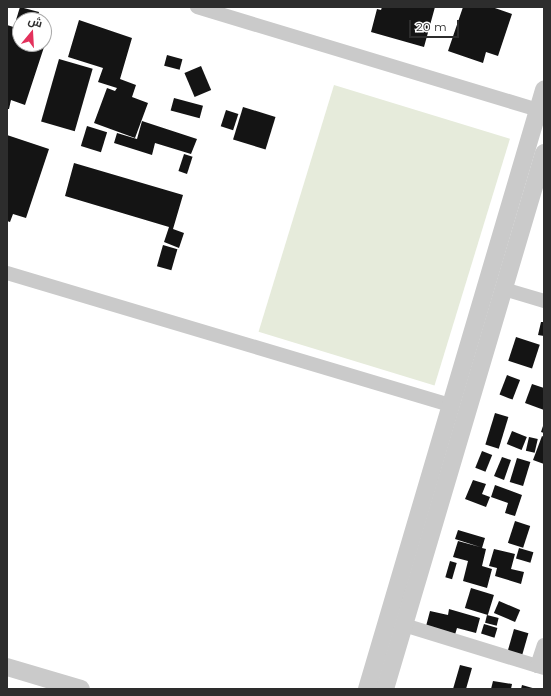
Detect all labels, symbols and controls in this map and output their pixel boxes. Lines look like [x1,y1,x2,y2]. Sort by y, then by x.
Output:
north arrow [12,12,52,52]
scale bar [411,12,461,38]
text: ش [27,13,44,30]
text: 20 m [416,19,447,34]

